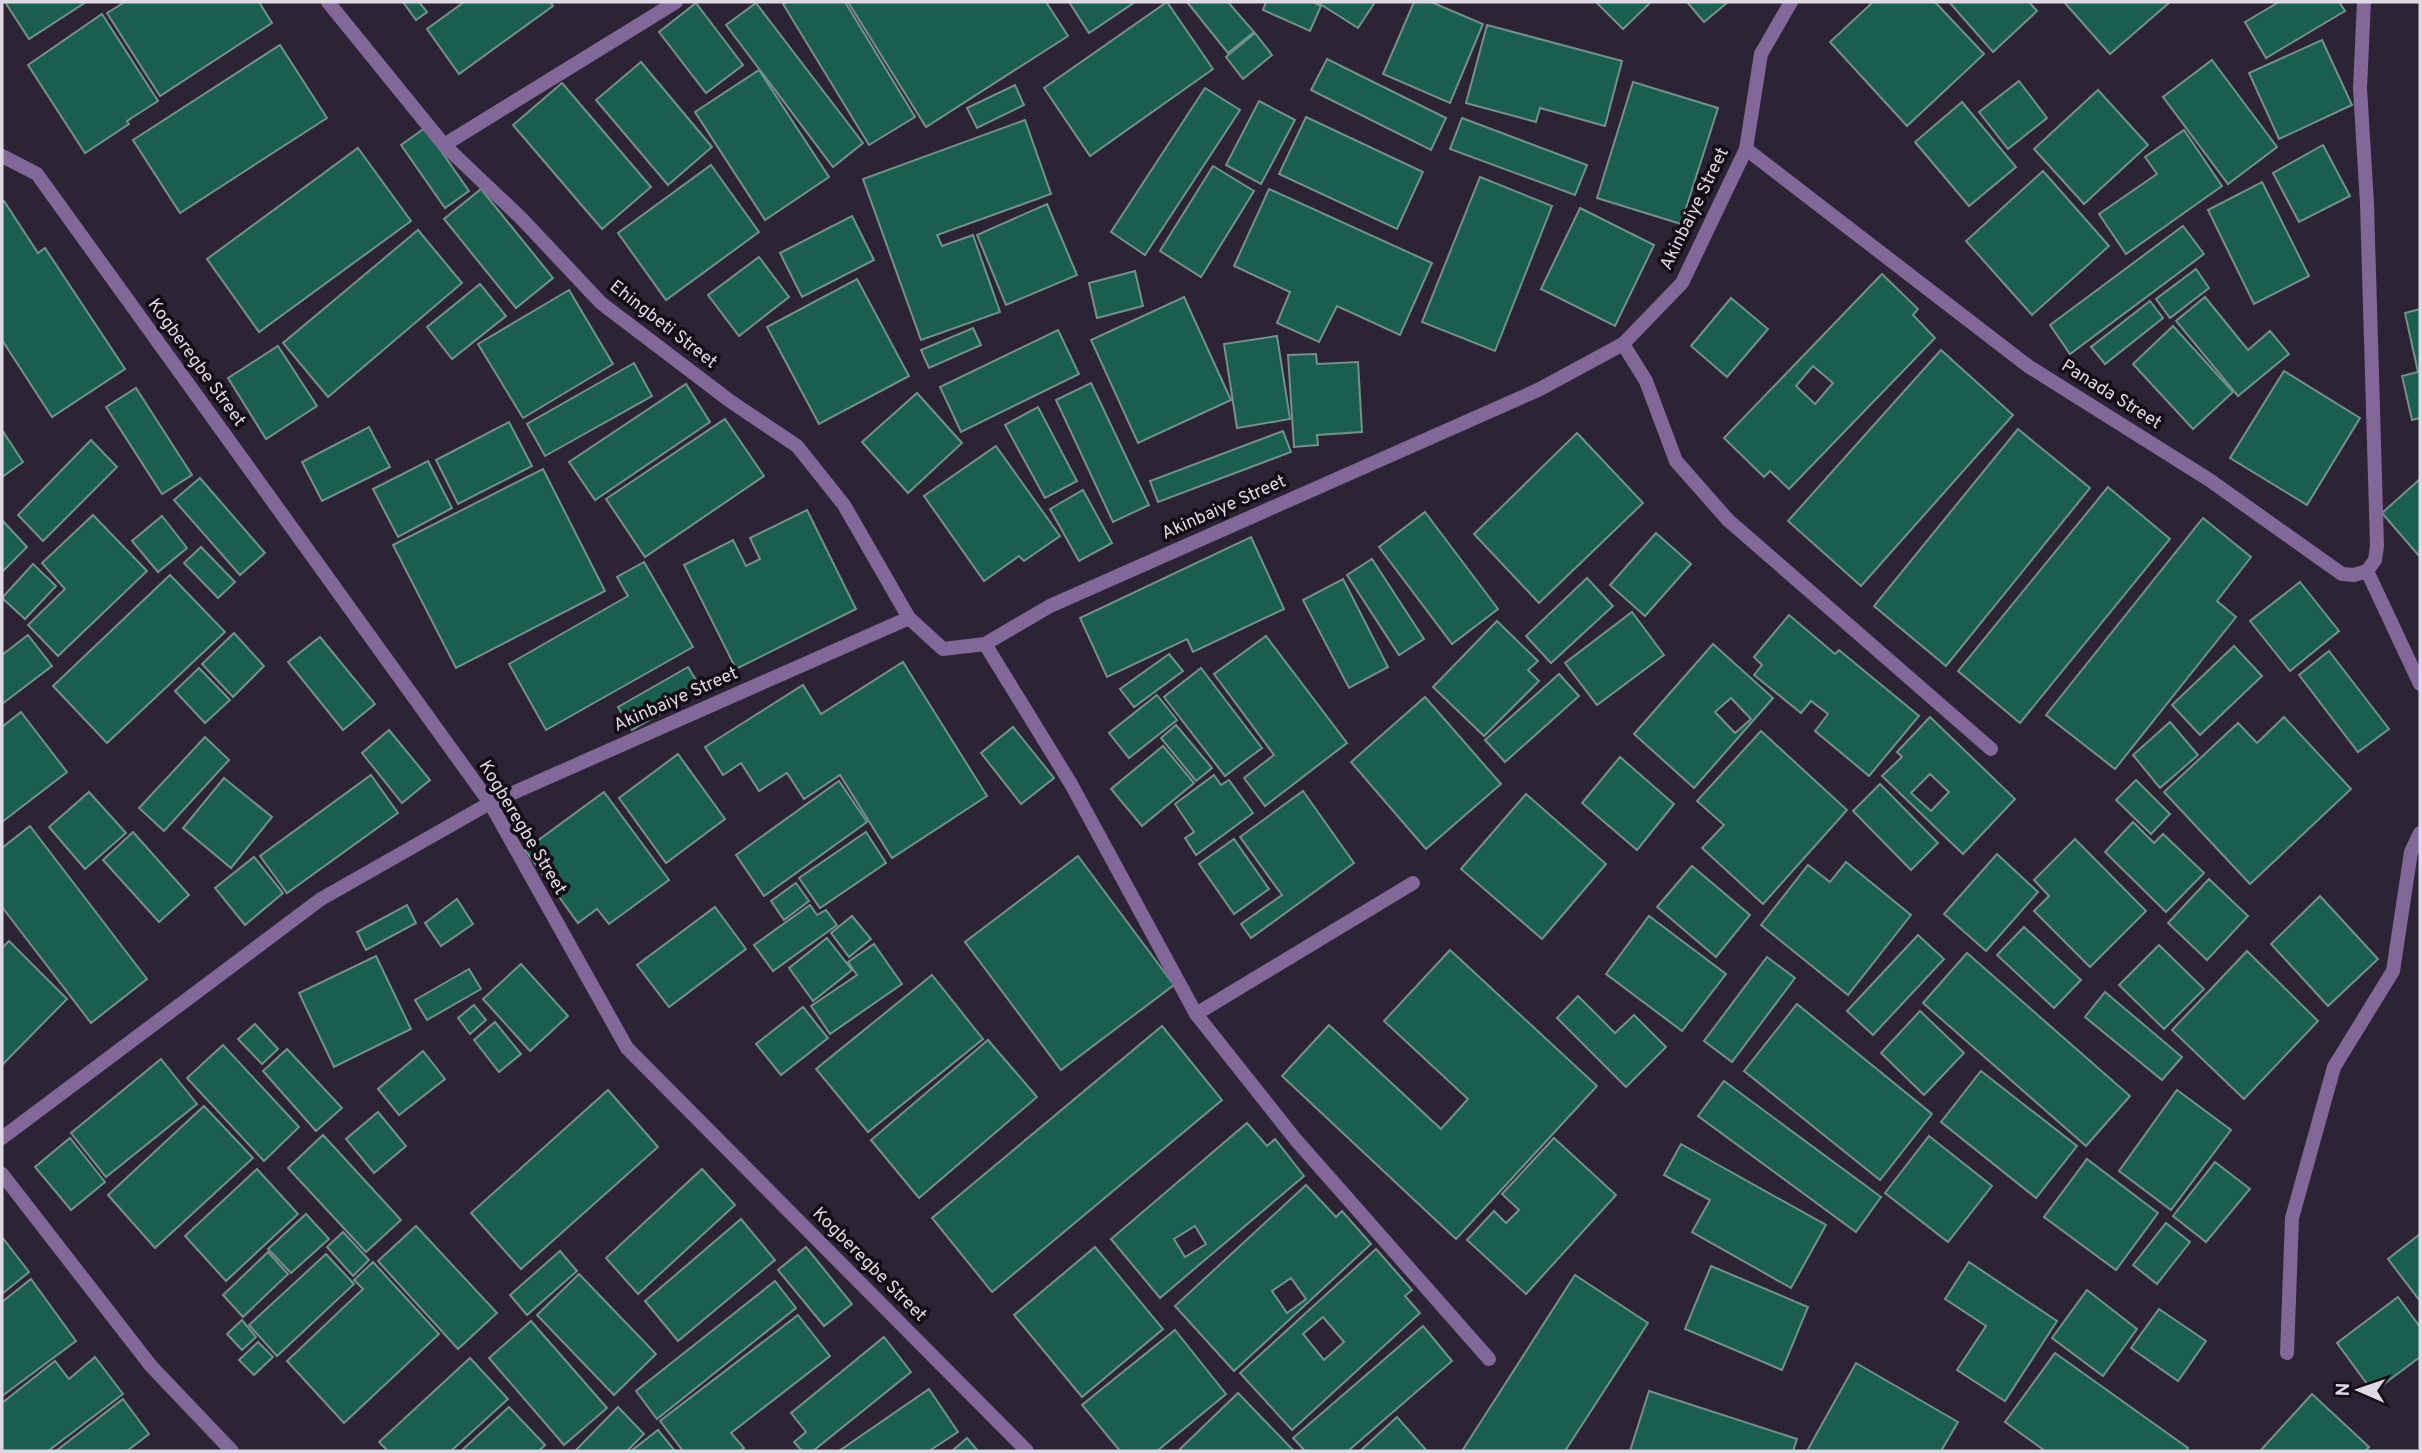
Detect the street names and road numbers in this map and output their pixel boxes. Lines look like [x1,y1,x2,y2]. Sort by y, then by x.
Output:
street label: Akinbaiye Street [1655,144,1735,274]
street label: Ehingbeti Street [604,276,722,374]
street label: Kogberegbe Street [142,294,250,432]
street label: Panada Street [2057,355,2165,435]
street label: Akinbaiye Street [1158,470,1290,546]
street label: Akinbaiye Street [610,662,742,738]
street label: Kogberegbe Street [473,757,571,899]
street label: Kogberegbe Street [807,1203,931,1327]

